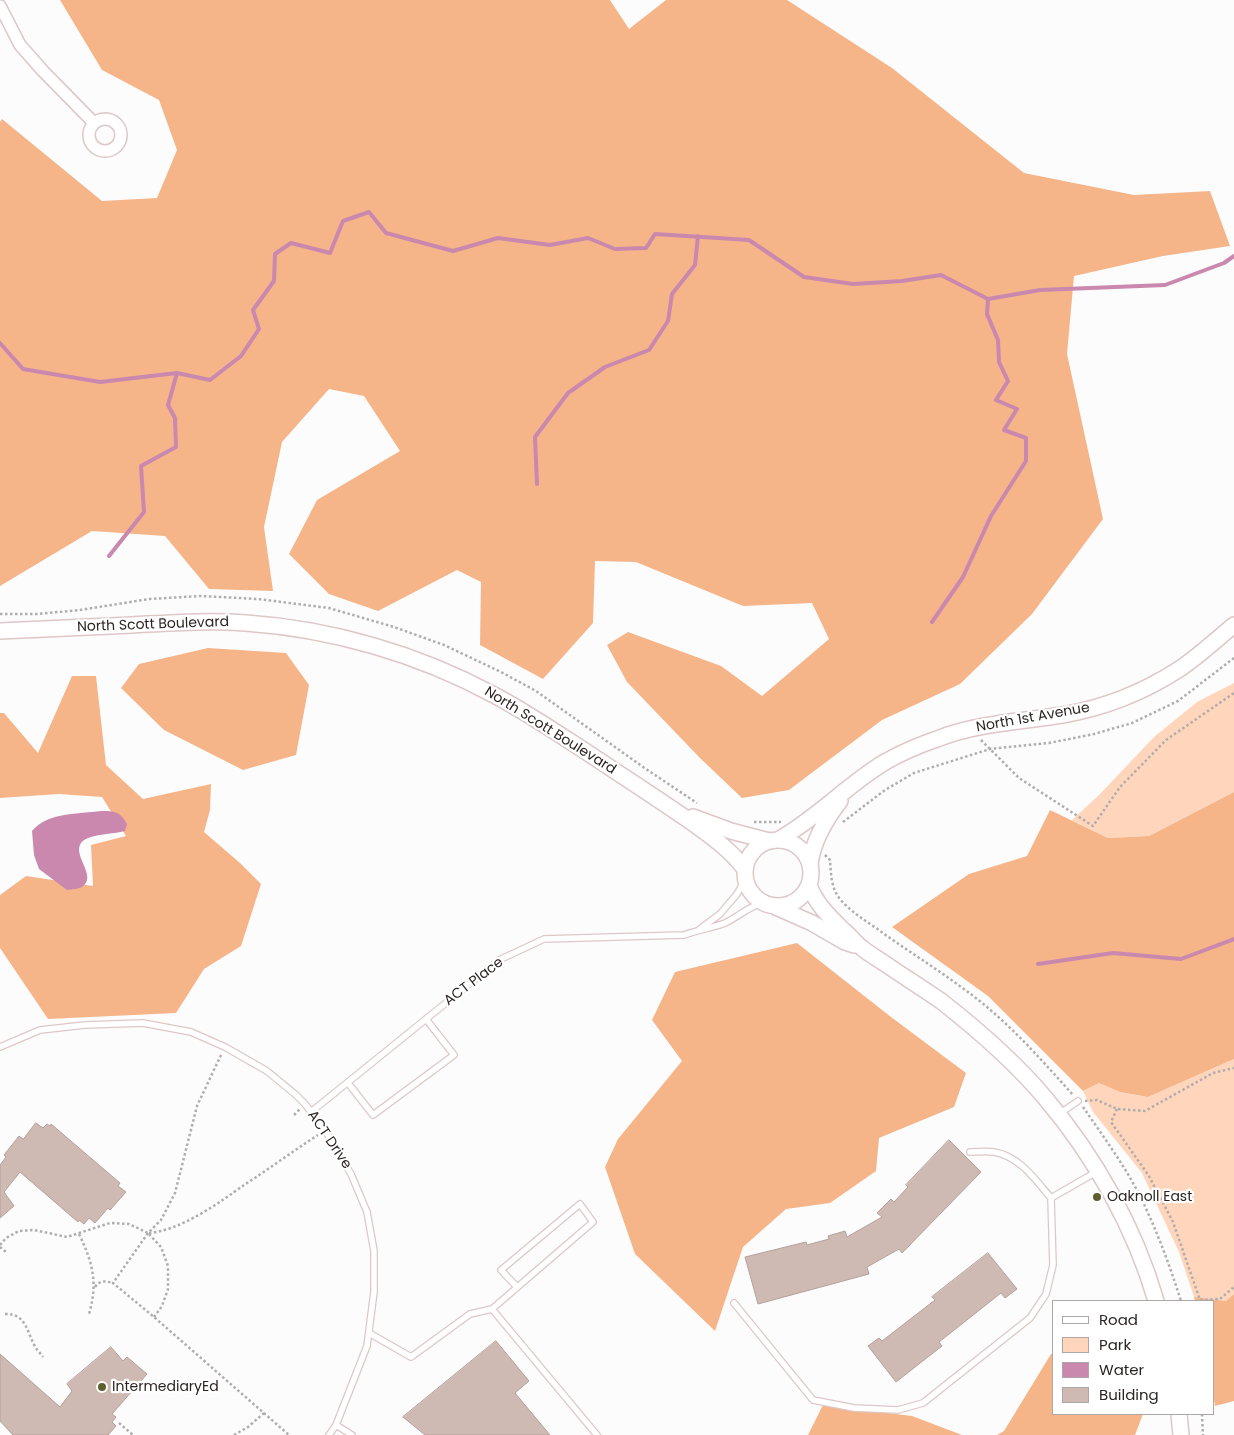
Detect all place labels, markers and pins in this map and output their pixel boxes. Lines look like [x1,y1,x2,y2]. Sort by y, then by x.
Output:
place label: Oaknoll East [1107,1189,1192,1205]
marker: Oaknoll East [1091,1191,1103,1203]
place label: IntermediaryEd [112,1379,219,1395]
marker: IntermediaryEd [96,1381,108,1393]

